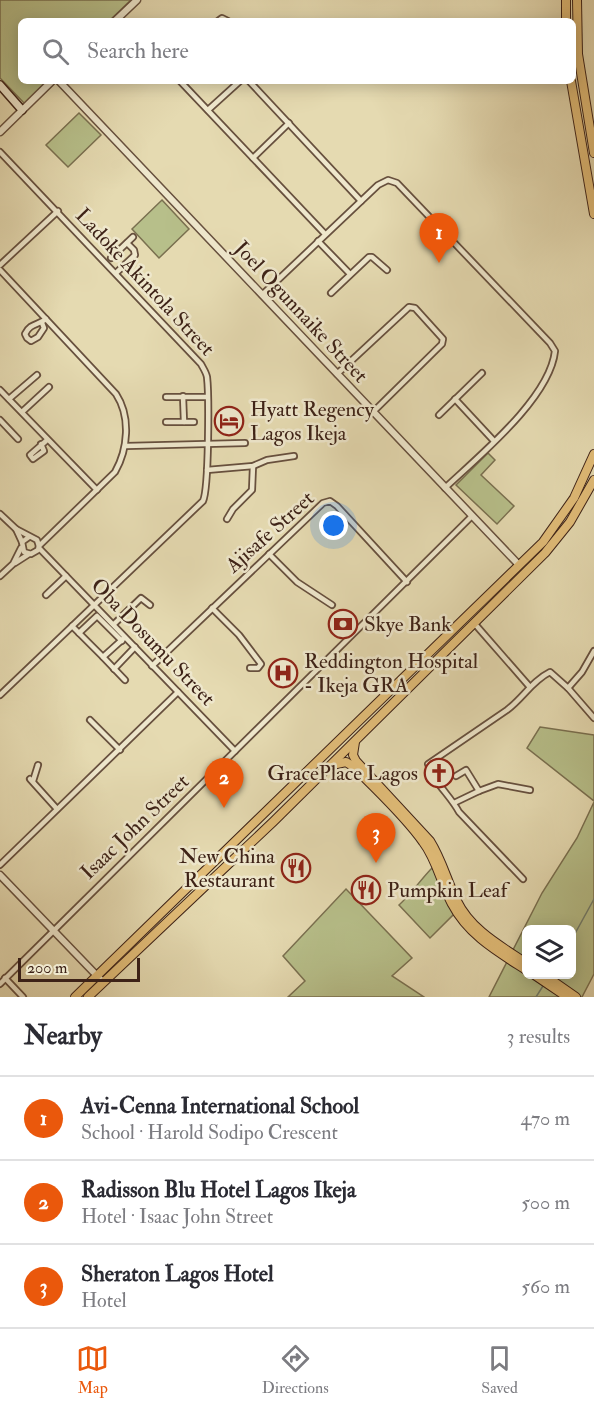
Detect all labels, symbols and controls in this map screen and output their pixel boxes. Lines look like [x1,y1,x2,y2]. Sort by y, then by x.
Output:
search box [18,18,576,84]
icon: search [39,35,72,68]
text: Search here [87,37,189,65]
street label: Ladoke Akintola Street [69,202,221,362]
pin: 1 [420,214,458,263]
street label: Joel Ogunnaike Street [227,235,374,389]
place label: Hyatt Regency Lagos Ikeja [250,396,375,447]
hotel icon: Hyatt Regency Lagos Ikeja [213,405,245,437]
street label: Ajisafe Street [219,485,320,580]
your location [319,511,348,540]
street label: Oba Dosumu Street [85,572,221,712]
bank icon: Skye Bank [327,608,359,640]
place label: Skye Bank [364,611,451,638]
place label: Reddington Hospital - Ikeja GRA [304,648,479,699]
hospital icon: Reddington Hospital - Ikeja GRA [267,657,299,689]
church icon: GracePlace Lagos [423,757,455,789]
pin: 2 [204,758,244,808]
place label: GracePlace Lagos [267,760,418,787]
street label: Isaac John Street [75,768,195,886]
pin: 3 [356,814,395,863]
place label: New China Restaurant [179,843,275,894]
restaurant icon: New China Restaurant [280,852,312,884]
restaurant icon: Pumpkin Leaf [350,874,382,906]
place label: Pumpkin Leaf [387,877,510,904]
map controls [522,925,576,979]
button: layers [522,925,576,979]
scale bar [18,955,140,982]
text: 200 m [27,958,67,978]
text: Nearby [24,1020,102,1052]
text: 3 results [507,1024,570,1049]
text: Avi-Cenna International School [81,1092,359,1120]
text: 1 [40,1106,47,1131]
text: 470 m [521,1106,570,1131]
text: School · Harold Sodipo Crescent [81,1120,338,1145]
text: Radisson Blu Hotel Lagos Ikeja [81,1176,356,1204]
text: 2 [38,1190,49,1215]
text: 500 m [521,1190,570,1215]
text: Hotel · Isaac John Street [81,1204,273,1229]
text: Sheraton Lagos Hotel [81,1260,274,1288]
text: 3 [40,1274,47,1299]
text: 560 m [521,1274,570,1299]
text: Hotel [81,1288,127,1313]
tab: Map [76,1342,109,1398]
tab: Directions [262,1342,329,1398]
tab: Saved [481,1342,518,1398]

